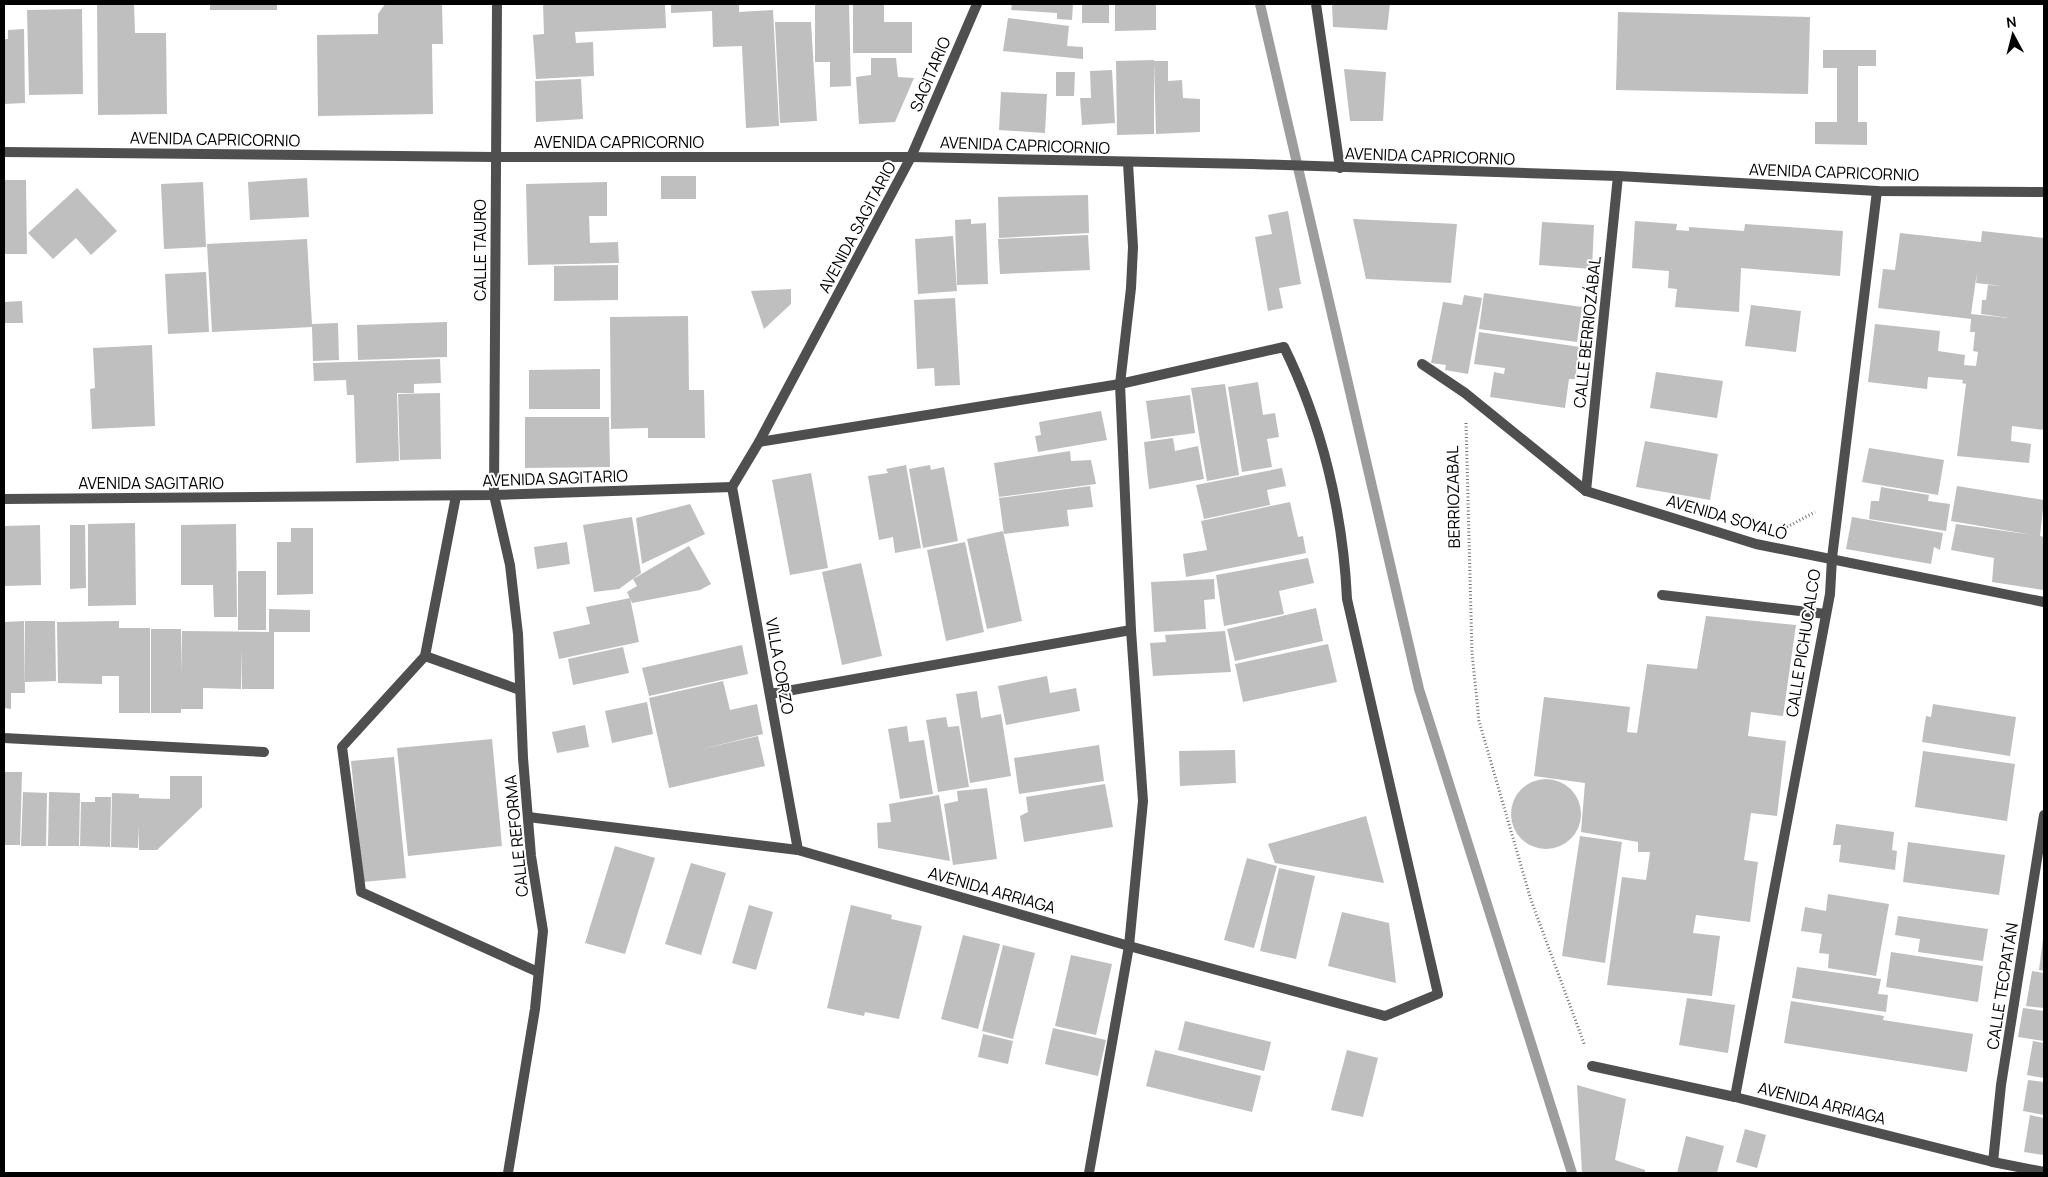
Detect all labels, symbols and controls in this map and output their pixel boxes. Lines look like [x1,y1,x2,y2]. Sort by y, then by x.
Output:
north arrow [1988,10,2038,60]
text: N [2005,12,2018,32]
street label: SAGITARIO [904,33,956,115]
street label: AVENIDA CAPRICORNIO [130,127,301,151]
street label: AVENIDA CAPRICORNIO [534,131,705,153]
street label: AVENIDA CAPRICORNIO [939,131,1111,159]
street label: AVENIDA CAPRICORNIO [1344,142,1516,170]
street label: AVENIDA SAGITARIO [813,157,901,296]
street label: AVENIDA CAPRICORNIO [1748,158,1920,186]
street label: CALLE TAURO [469,199,491,301]
street label: CALLE BERRIOZÁBAL [1568,255,1606,409]
street label: BERRIOZABAL [1441,446,1465,548]
street label: AVENIDA SAGITARIO [482,464,629,492]
street label: AVENIDA SAGITARIO [78,472,224,494]
street label: AVENIDA SOYALÓ [1664,489,1790,545]
street label: CALLE PICHUCALCO [1780,567,1826,719]
street label: VILLA CORZO [761,616,799,716]
street label: CALLE REFORMA [499,774,533,898]
street label: AVENIDA ARRIAGA [926,861,1058,919]
street label: CALLE TECPATÁN [1981,921,2023,1051]
street label: AVENIDA ARRIAGA [1756,1076,1888,1130]

